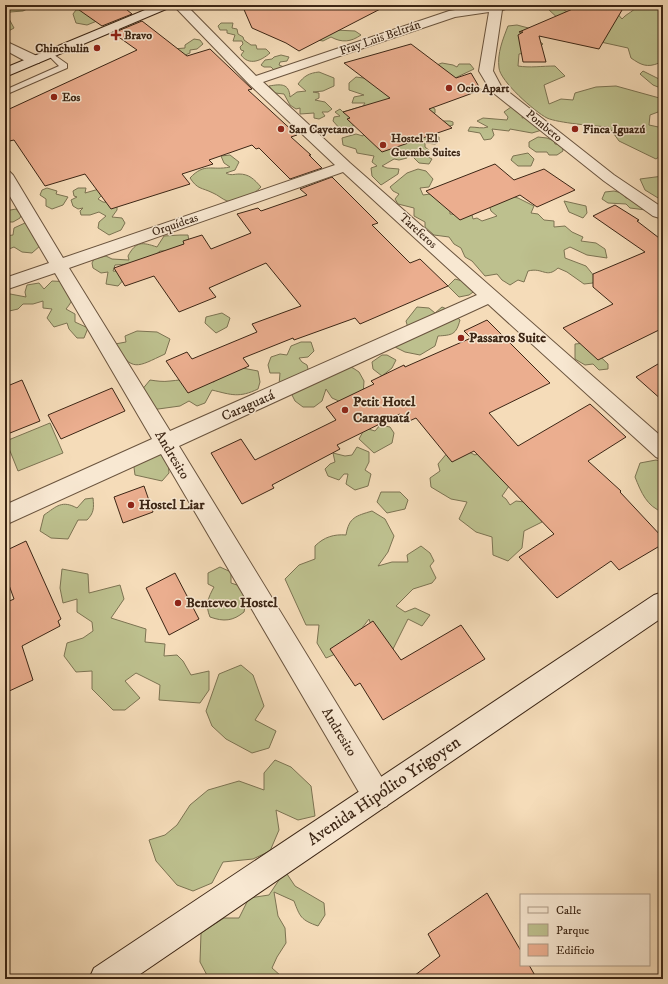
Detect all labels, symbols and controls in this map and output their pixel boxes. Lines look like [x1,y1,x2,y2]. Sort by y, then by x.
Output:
street label: Fray Luis Beltrán [338,17,423,59]
place label: Bravo [124,28,152,43]
marker: Bravo [111,30,121,40]
place label: Chinchulin [35,41,90,56]
marker: Chinchulin [92,43,102,53]
place label: Ocio Apart [457,81,509,96]
marker: Ocio Apart [444,83,454,93]
place label: Eos [62,90,80,105]
marker: Eos [49,92,59,102]
street label: Pombero [523,107,565,145]
place label: San Cayetano [289,122,354,137]
place label: Finca Iguazú [583,122,645,137]
marker: San Cayetano [276,124,286,134]
marker: Finca Iguazú [570,124,580,134]
place label: Hostel El Guembe Suites [391,131,460,160]
marker: Hostel El Guembe Suites [378,140,388,150]
street label: Orquídeas [150,210,200,240]
street label: Tareferos [396,210,440,252]
place label: Passaros Suite [469,329,546,347]
marker: Passaros Suite [456,333,466,343]
street label: Caraguatá [219,386,277,426]
place label: Petit Hotel Caraguatá [353,393,416,427]
marker: Petit Hotel Caraguatá [340,405,350,415]
street label: Andresito [150,427,194,483]
place label: Hostel Liar [139,496,205,514]
marker: Hostel Liar [126,500,136,510]
place label: Benteveo Hostel [186,594,278,612]
marker: Benteveo Hostel [173,598,183,608]
street label: Andresito [317,704,361,760]
street label: Avenida Hipólito Yrigoyen [303,731,465,851]
legend [520,894,650,966]
text: Calle [556,903,581,918]
text: Parque [556,923,589,938]
text: Edificio [556,943,595,958]

